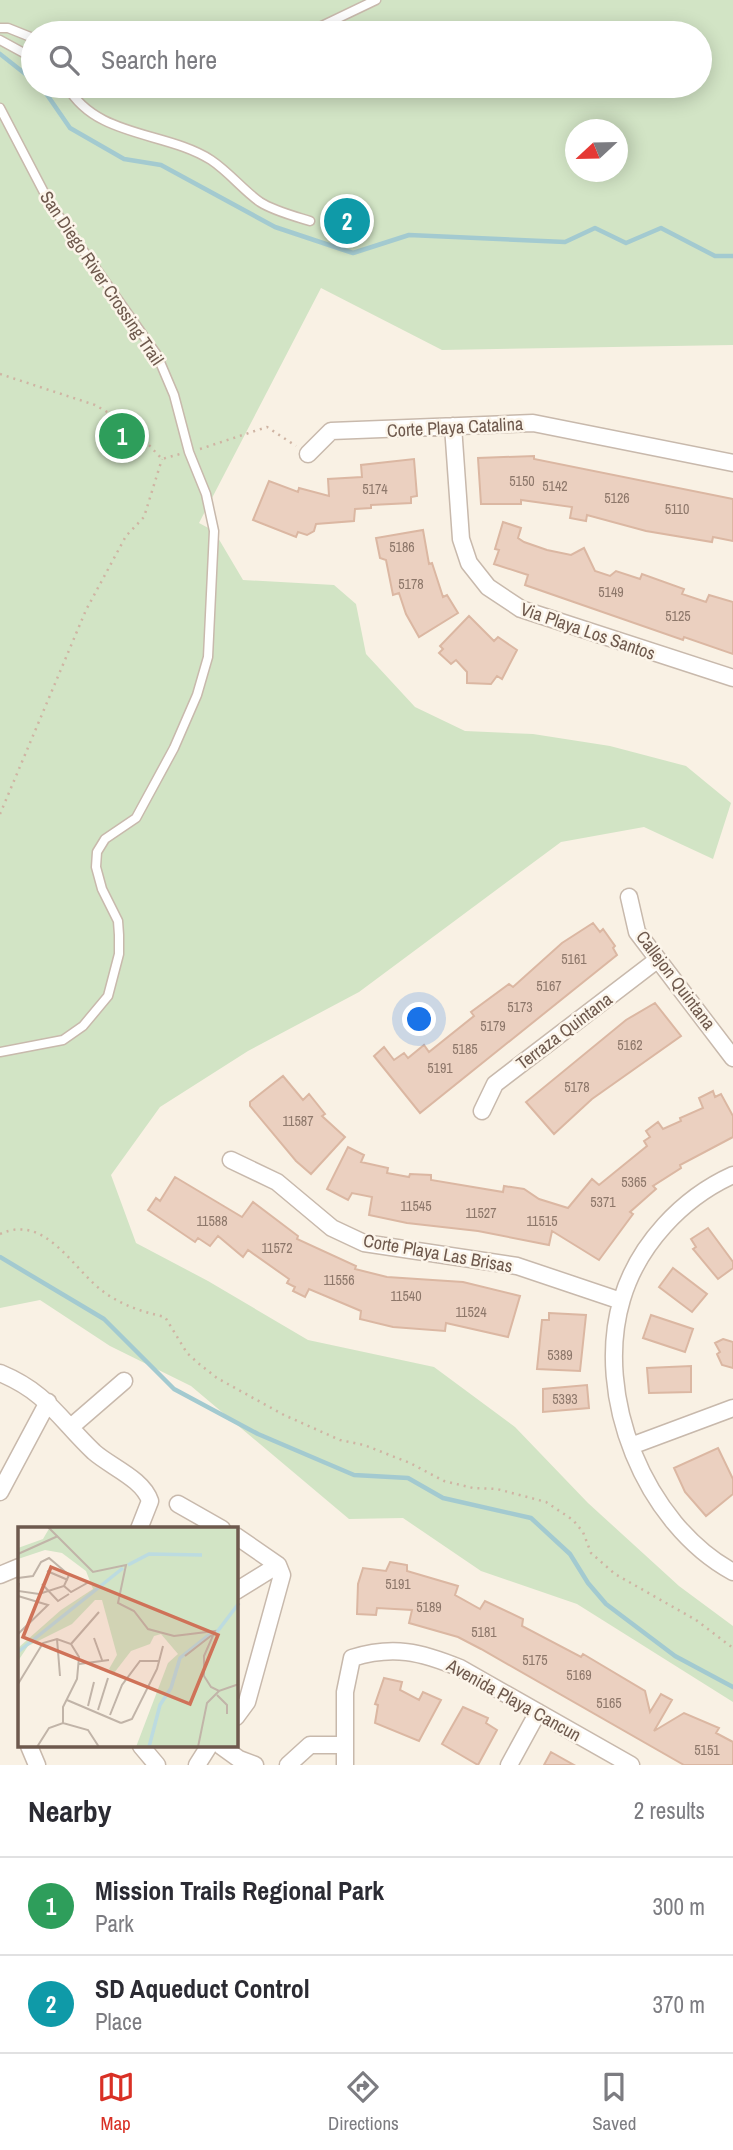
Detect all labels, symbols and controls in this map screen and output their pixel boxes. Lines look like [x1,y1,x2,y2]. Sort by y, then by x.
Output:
search box [21,21,712,98]
icon: search [45,41,83,79]
text: Search here [101,42,217,77]
north arrow [565,119,628,182]
street label: San Diego River Crossing Trail [34,186,170,370]
pin: 2 [324,195,370,247]
pin: 1 [99,410,145,462]
street label: Corte Playa Catalina [386,411,524,443]
house number: 5150 [509,472,535,490]
house number: 5142 [542,477,568,495]
house number: 5174 [362,480,388,498]
house number: 5126 [604,489,630,507]
house number: 5110 [665,500,689,518]
house number: 5186 [389,538,415,556]
house number: 5178 [398,575,424,593]
house number: 5149 [598,583,624,601]
street label: Via Playa Los Santos [517,596,659,666]
house number: 5125 [665,607,691,625]
street label: Callejon Quintana [630,925,722,1035]
house number: 5161 [561,950,587,968]
house number: 5167 [536,977,562,995]
street label: Terraza Quintana [511,987,617,1075]
house number: 5173 [507,998,533,1016]
your location [402,1002,436,1036]
house number: 5179 [480,1017,506,1035]
house number: 5162 [617,1036,643,1054]
house number: 5185 [452,1040,478,1058]
house number: 5191 [427,1059,453,1077]
house number: 5178 [564,1078,590,1096]
house number: 11587 [282,1112,314,1130]
house number: 5365 [621,1173,647,1191]
house number: 5371 [590,1193,616,1211]
house number: 11545 [400,1197,432,1215]
house number: 11527 [465,1204,497,1222]
house number: 11588 [196,1212,228,1230]
house number: 11515 [526,1212,558,1230]
street label: Corte Playa Las Brisas [361,1228,515,1278]
house number: 11572 [261,1239,293,1257]
house number: 11556 [323,1271,355,1289]
house number: 11540 [390,1287,422,1305]
house number: 11524 [455,1303,487,1321]
house number: 5389 [547,1346,573,1364]
house number: 5393 [552,1390,578,1408]
inset map [18,1527,238,1748]
house number: 5191 [385,1575,411,1593]
house number: 5189 [416,1598,442,1616]
house number: 5181 [471,1623,497,1641]
house number: 5175 [522,1651,548,1669]
street label: Avenida Playa Cancun [442,1652,586,1747]
house number: 5169 [566,1666,592,1684]
house number: 5165 [596,1694,622,1712]
house number: 5151 [694,1741,720,1759]
text: Nearby [28,1791,111,1831]
text: 2 results [634,1795,705,1826]
text: Mission Trails Regional Park [95,1873,384,1908]
text: 1 [46,1891,56,1922]
text: 300 m [653,1891,705,1922]
text: Park [95,1908,134,1939]
text: SD Aqueduct Control [95,1971,310,2006]
text: 2 [46,1989,56,2020]
text: 370 m [653,1989,705,2020]
text: Place [95,2006,142,2037]
tab: Map [97,2068,135,2136]
tab: Directions [328,2068,399,2136]
tab: Saved [592,2068,636,2136]

